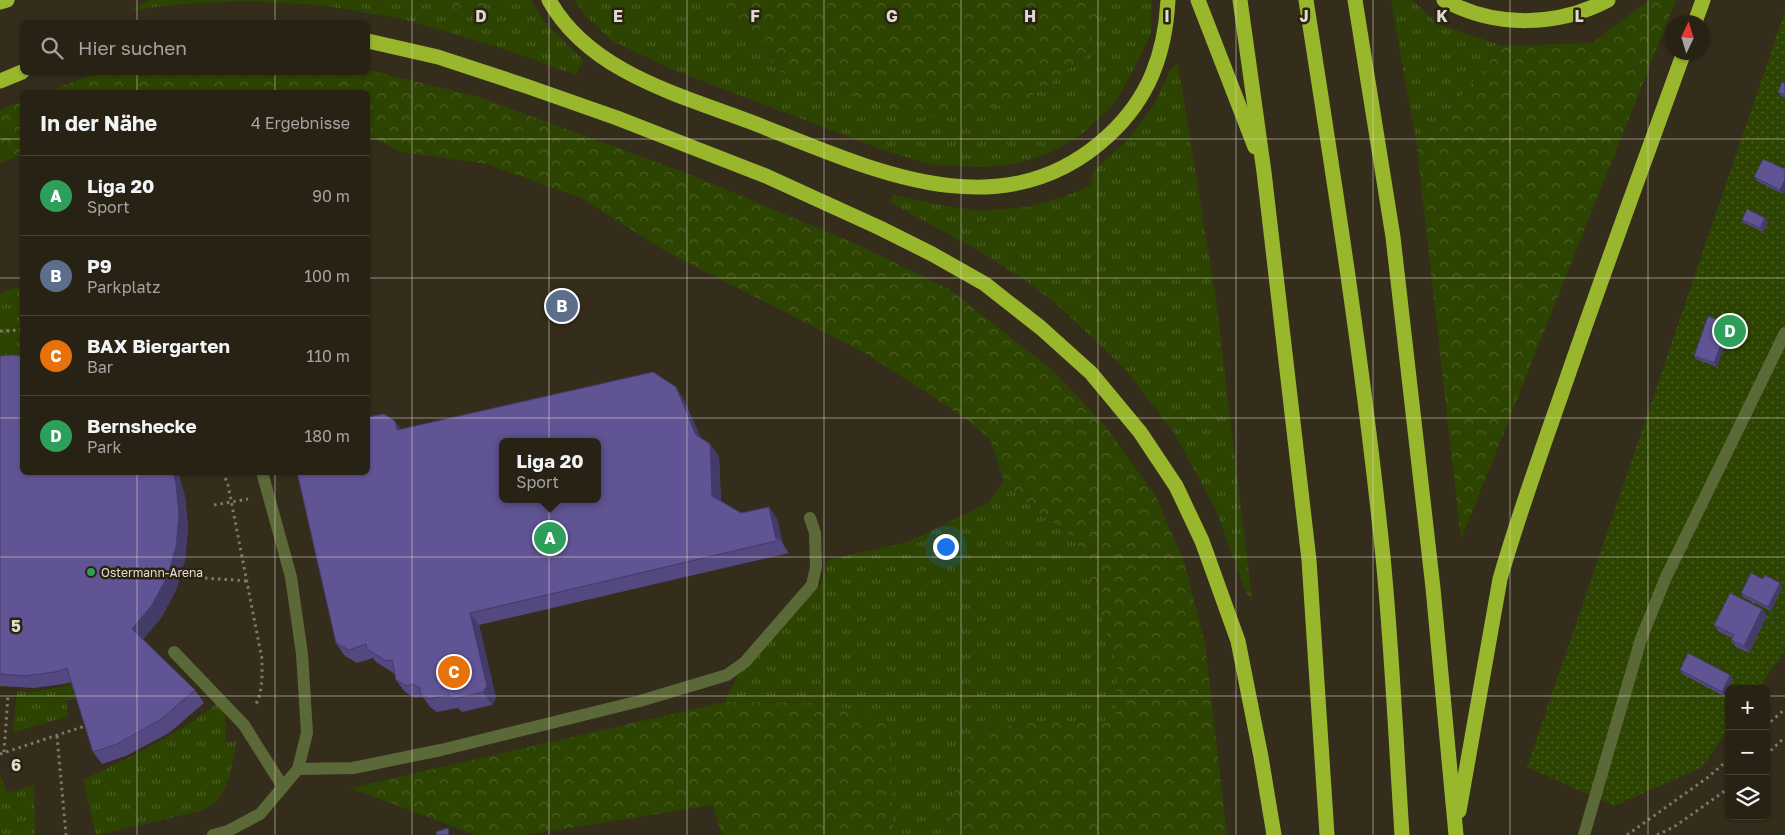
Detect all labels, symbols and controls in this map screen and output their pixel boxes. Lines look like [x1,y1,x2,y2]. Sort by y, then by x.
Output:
text: D [475,6,487,26]
text: E [613,6,623,26]
text: F [750,6,760,26]
text: G [886,6,898,26]
text: H [1024,6,1036,26]
text: I [1164,6,1170,26]
text: J [1299,6,1309,26]
text: K [1436,6,1448,26]
text: L [1574,6,1584,26]
north arrow [1665,15,1710,60]
search box [20,20,370,75]
icon: search [38,34,66,62]
text: Hier suchen [78,36,187,59]
text: In der Nähe [40,110,157,136]
text: 4 Ergebnisse [251,113,350,133]
text: Liga 20 [87,174,154,197]
text: A [50,186,62,206]
text: 90 m [312,186,350,206]
text: Sport [87,197,130,217]
text: P9 [87,254,112,277]
text: B [50,266,62,286]
text: 100 m [304,266,350,286]
text: Parkplatz [87,277,160,297]
pin: B [546,287,578,325]
pin: D [1714,312,1746,350]
text: BAX Biergarten [87,334,230,357]
text: C [50,346,62,366]
text: 110 m [306,346,350,366]
text: Bar [87,357,113,377]
text: Bernshecke [87,414,197,437]
text: D [50,426,62,446]
text: 180 m [304,426,350,446]
text: Park [87,437,122,457]
popup [499,438,601,503]
text: Liga 20 [516,449,584,472]
text: Sport [516,472,559,492]
pin: A [534,519,566,557]
your location [933,534,959,560]
place label: Ostermann-Arena [101,565,203,580]
marker: Ostermann-Arena [85,566,97,578]
text: 5 [11,616,21,636]
pin: C [438,653,470,691]
map controls [1725,685,1770,820]
button: + [1725,685,1770,730]
button: − [1725,730,1770,775]
text: 6 [11,755,21,775]
button: layers [1725,775,1770,820]

